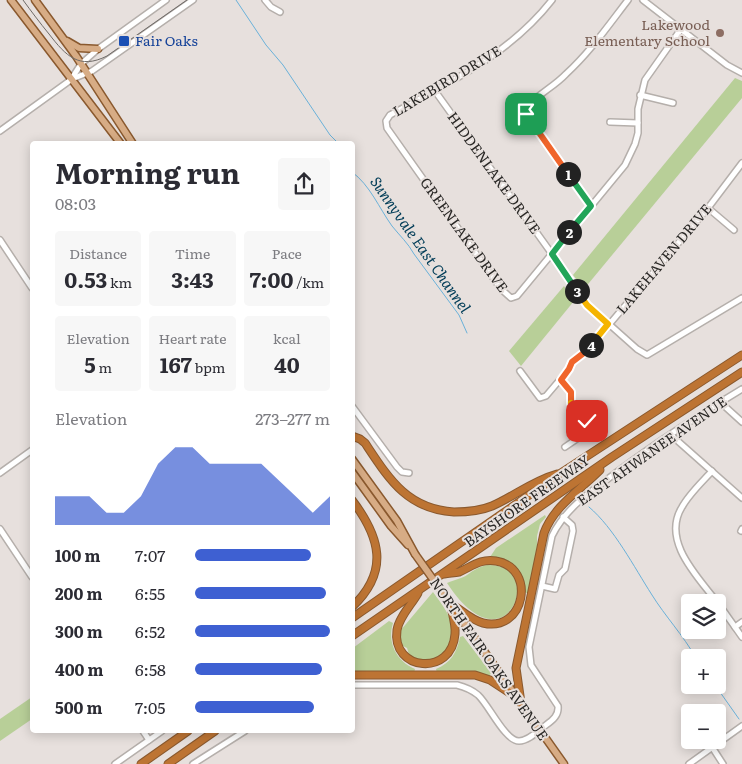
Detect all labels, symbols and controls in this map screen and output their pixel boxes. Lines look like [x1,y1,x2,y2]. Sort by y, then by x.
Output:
place label: Lakewood Elementary School [584,14,710,50]
marker: Lakewood Elementary School [714,27,726,39]
place label: Fair Oaks [135,30,198,50]
marker: Fair Oaks [117,34,131,48]
street label: LAKEBIRD DRIVE [389,40,504,120]
pin [505,93,547,135]
icon: arrive [512,100,540,128]
street label: HIDDENLAKE DRIVE [444,107,546,238]
text: Morning run [55,151,240,193]
button: share [278,158,330,210]
pin: 1 [556,162,580,186]
text: 1 [566,164,571,184]
water label: Sunnyvale East Channel [365,171,478,318]
street label: GREENLAKE DRIVE [416,173,513,296]
text: 08:03 [55,191,96,215]
street label: LAKEHAVEN DRIVE [611,199,716,318]
pin: 2 [556,220,582,244]
text: 2 [566,222,573,242]
text: Distance [69,243,127,263]
text: Time [175,243,210,263]
text: Pace [272,243,302,263]
text: 0.53 [64,263,107,294]
text: 3:43 [171,263,214,294]
text: 7:00 [249,263,293,294]
text: km [107,272,132,292]
text: /km [293,272,324,292]
pin: 3 [564,278,590,304]
text: 3 [574,281,581,301]
text: Elevation [67,328,130,348]
text: Heart rate [159,328,226,348]
text: kcal [273,328,301,348]
pin: 4 [578,332,604,358]
text: 4 [587,335,596,355]
text: 5 [84,348,96,379]
text: 167 [160,348,192,379]
text: 40 [274,348,300,379]
text: m [96,357,112,377]
text: bpm [192,357,225,377]
street label: EAST AHWANEE AVENUE [572,391,730,510]
pin [566,400,608,442]
text: Elevation [55,406,127,430]
text: 273–277 m [255,406,330,430]
icon: check [573,407,601,435]
street label: BAYSHORE FREEWAY [460,449,593,551]
text: 100 m [55,543,101,567]
text: 7:07 [135,543,165,567]
street label: NORTH FAIR OAKS AVENUE [426,573,554,744]
text: 200 m [55,581,102,605]
text: 6:55 [135,581,165,605]
map controls [681,594,726,749]
button: layers [681,594,726,639]
text: 300 m [55,619,103,643]
text: 6:52 [135,619,165,643]
button: + [681,649,726,694]
text: 400 m [55,657,104,681]
text: 6:58 [135,657,166,681]
text: 500 m [55,695,103,719]
text: 7:05 [135,695,166,719]
button: − [681,704,726,749]

